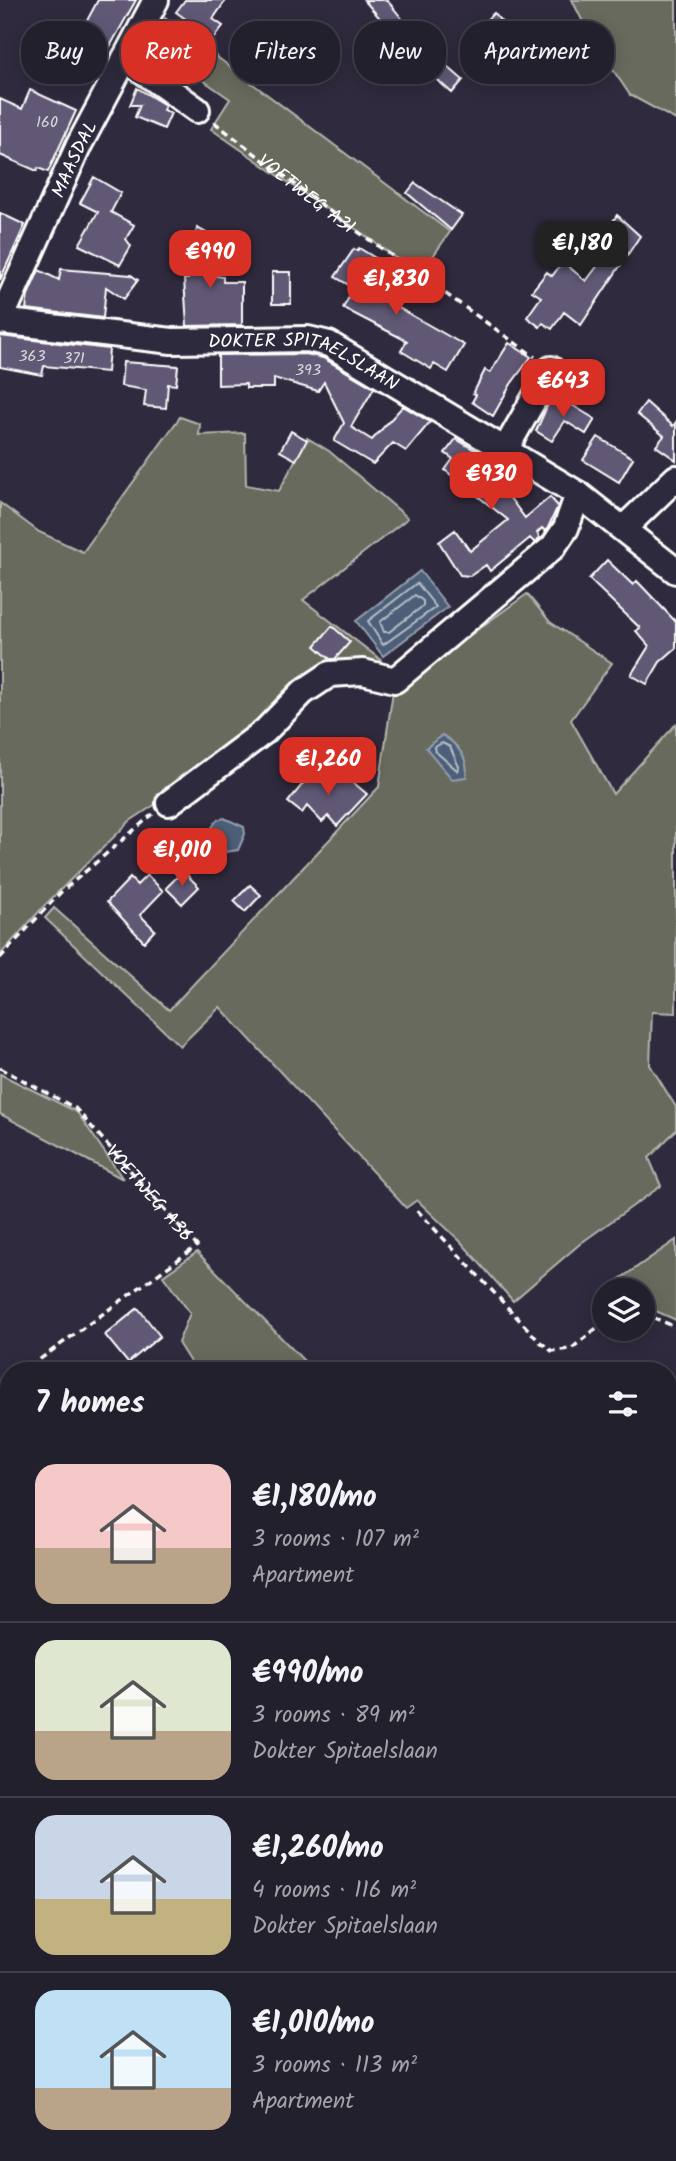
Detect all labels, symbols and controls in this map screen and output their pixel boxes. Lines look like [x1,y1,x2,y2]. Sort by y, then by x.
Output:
chip: Buy [21,21,107,84]
chip: Rent [121,21,216,84]
chip: Filters [230,21,340,84]
chip: New [354,21,446,84]
chip: Apartment [460,21,614,84]
house number: 160 [36,110,58,135]
street label: MAASDAL [44,116,106,203]
street label: VOETWEG A31 [250,147,361,242]
pin: €1,180 [525,222,639,281]
text: €1,180 [552,226,612,262]
pin: €990 [169,230,251,290]
text: €990 [185,235,235,271]
pin: €1,830 [339,258,453,317]
text: €1,830 [363,262,429,298]
street label: DOKTER SPITAELSLAAN [208,326,404,400]
house number: 363 [18,344,46,369]
house number: 371 [63,346,85,371]
house number: 393 [295,358,321,383]
pin: €643 [522,360,604,419]
text: €643 [537,364,589,400]
pin: €930 [450,452,532,512]
text: €930 [466,457,516,493]
pin: €1,260 [271,738,385,797]
text: €1,260 [295,742,361,778]
pin: €1,010 [125,828,239,888]
text: €1,010 [153,833,211,869]
street label: VOETWEG A36 [97,1139,200,1249]
map controls [592,1278,655,1341]
button: layers [592,1278,655,1341]
text: 7 homes [35,1380,145,1428]
icon: filters [604,1385,642,1423]
text: €1,180/mo [252,1474,377,1522]
icon: home [91,1492,175,1576]
text: 3 rooms · 107 m² [252,1522,419,1558]
text: Apartment [252,1558,354,1594]
text: €990/mo [252,1650,363,1698]
icon: home [91,1668,175,1752]
text: 3 rooms · 89 m² [252,1698,415,1734]
text: Dokter Spitaelslaan [252,1734,438,1770]
text: €1,260/mo [252,1825,384,1873]
icon: home [91,1843,175,1927]
text: 4 rooms · 116 m² [252,1873,416,1909]
text: Dokter Spitaelslaan [252,1909,438,1945]
text: €1,010/mo [252,2000,375,2048]
icon: home [91,2018,175,2102]
text: 3 rooms · 113 m² [252,2048,417,2084]
text: Apartment [252,2084,354,2120]

